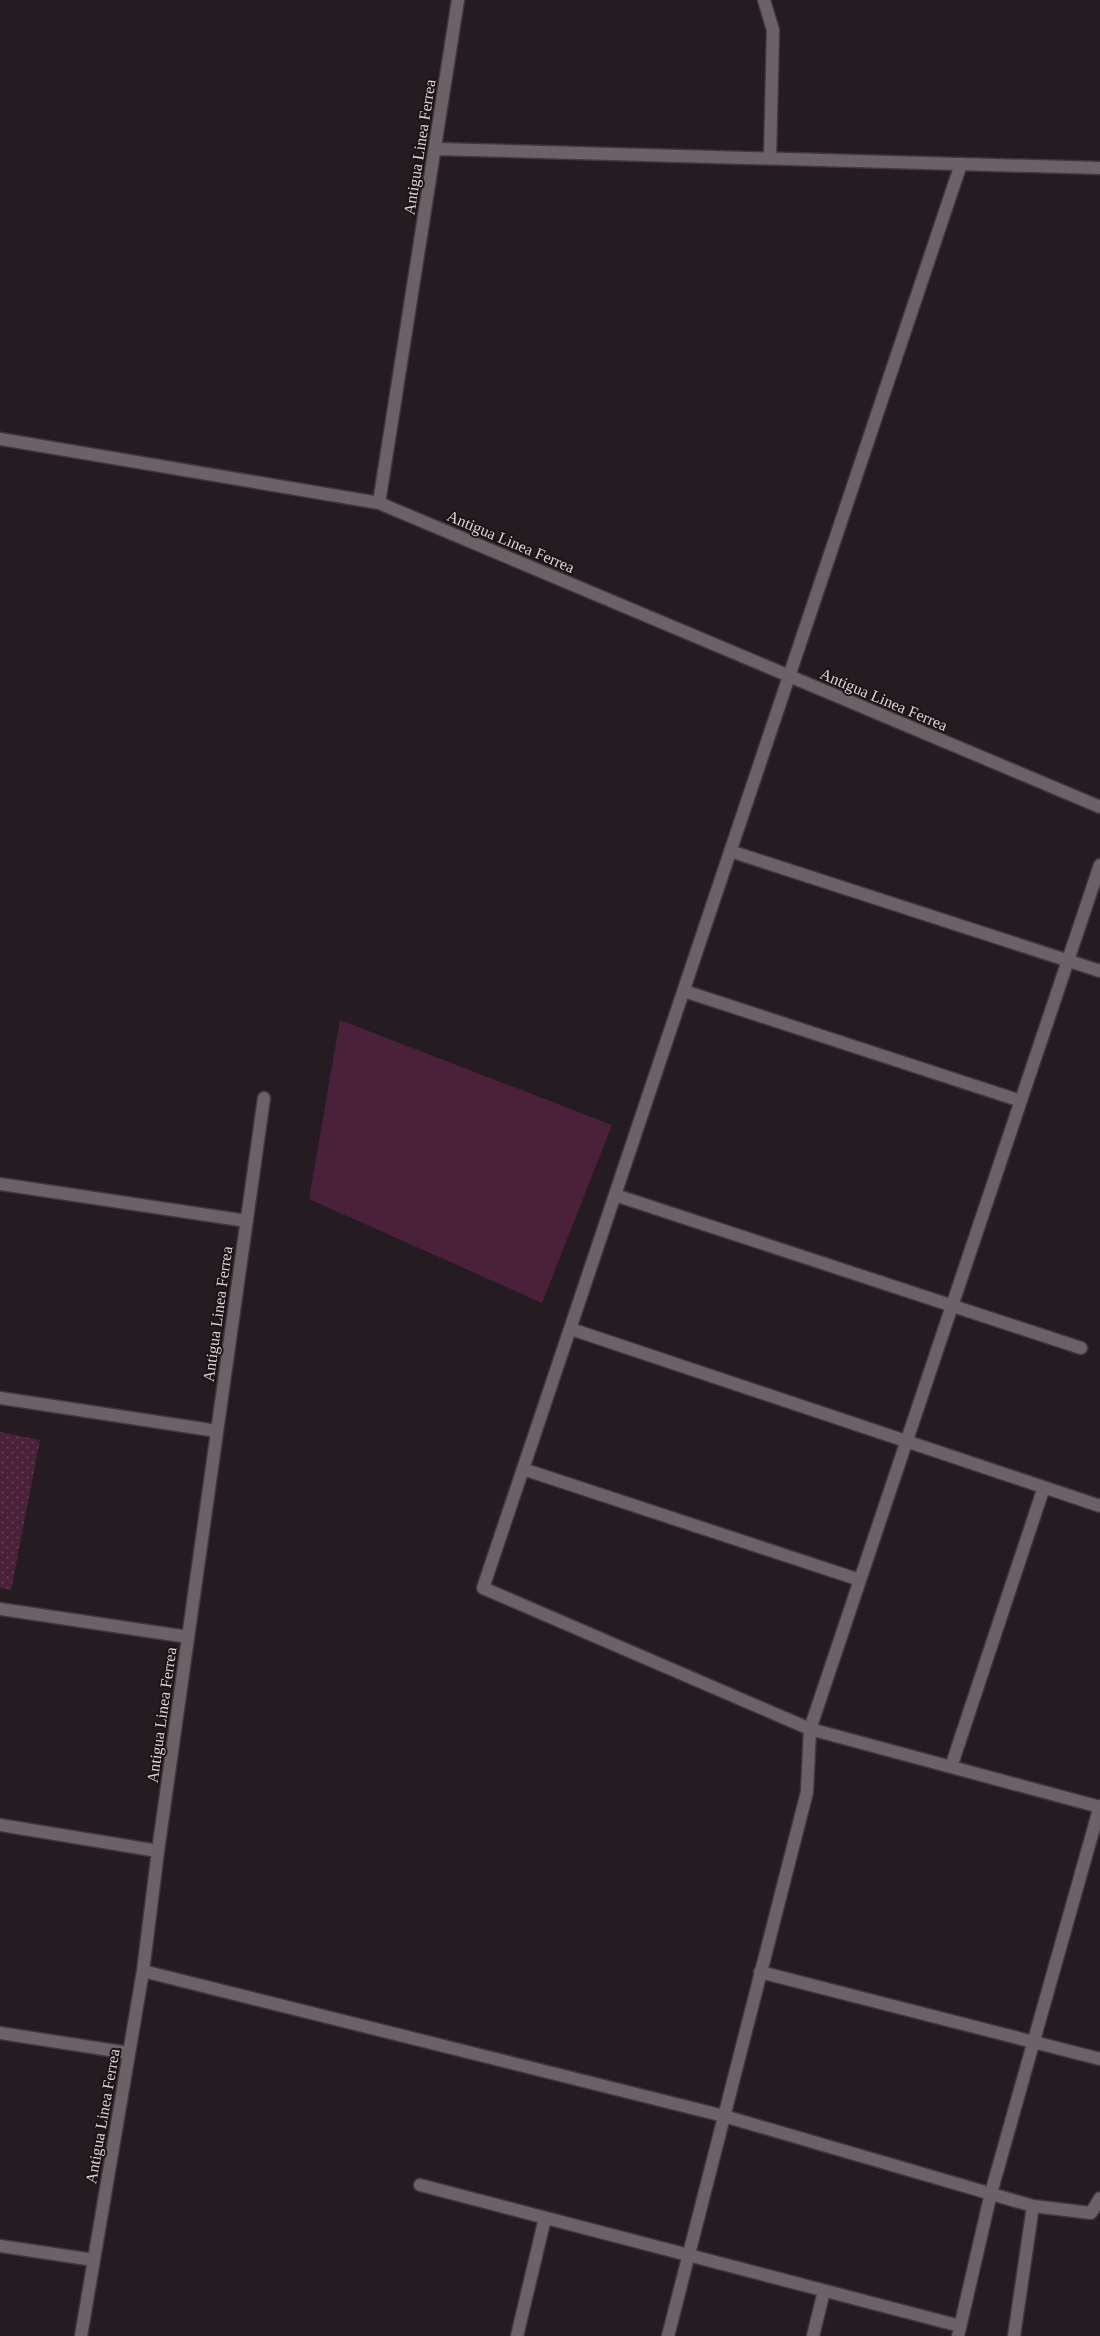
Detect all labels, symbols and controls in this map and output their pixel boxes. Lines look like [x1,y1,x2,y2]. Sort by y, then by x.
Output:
street label: Antigua Linea Ferrea [400,78,440,216]
street label: Antigua Linea Ferrea [444,507,577,577]
street label: Antigua Linea Ferrea [817,665,950,735]
street label: Antigua Linea Ferrea [200,1245,236,1383]
street label: Antigua Linea Ferrea [144,1646,180,1784]
street label: Antigua Linea Ferrea [82,2047,124,2185]

